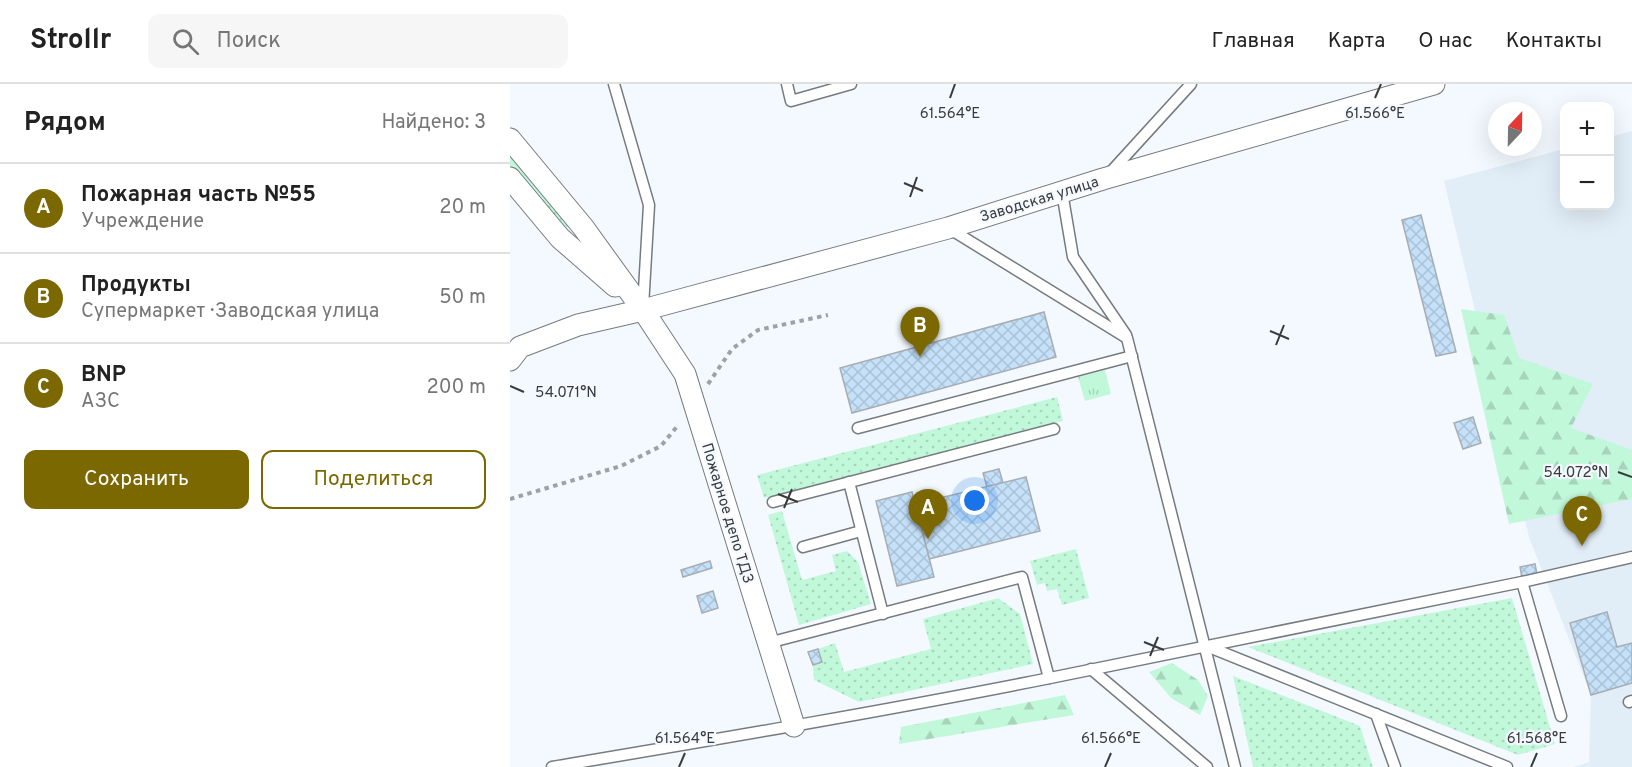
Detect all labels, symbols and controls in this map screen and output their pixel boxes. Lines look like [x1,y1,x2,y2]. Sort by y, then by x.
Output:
search box [148,14,568,68]
text: Strollr [30,23,112,59]
icon: search [169,25,202,58]
text: Поиск [217,28,281,55]
text: Главная [1211,28,1295,55]
text: Карта [1328,28,1385,55]
text: О нас [1418,28,1473,55]
text: Контакты [1506,28,1602,55]
north arrow [1488,102,1542,156]
map controls [1560,102,1614,210]
button: + [1560,102,1614,156]
text: 61.564°E [920,105,980,124]
text: 61.566°E [1345,105,1405,124]
text: Рядом [24,107,106,140]
text: Найдено: 3 [382,110,486,136]
button: − [1560,156,1614,210]
street label: Заводская улица [978,173,1101,228]
text: Пожарная часть №55 [81,182,316,209]
text: A [36,195,51,221]
text: 20 m [439,195,486,221]
text: Учреждение [81,209,204,235]
text: Продукты [81,272,191,299]
text: B [37,285,50,311]
text: 50 m [439,285,486,311]
text: Супермаркет · Заводская улица [81,299,379,325]
pin: B [900,308,940,357]
text: BNP [81,362,126,389]
text: C [37,375,50,401]
text: 200 m [427,375,486,401]
text: 54.071°N [535,384,597,403]
text: АЗС [81,389,120,415]
street label: Пожарное депо ТДЗ [696,441,757,586]
button: Сохранить [24,450,249,509]
button: Поделиться [261,450,486,509]
text: 54.072°N [1544,464,1609,483]
your location [960,486,989,515]
pin: A [908,490,948,539]
pin: C [1562,496,1602,546]
text: 61.564°E [655,730,715,749]
text: 61.566°E [1081,730,1141,749]
text: 61.568°E [1507,730,1567,749]

